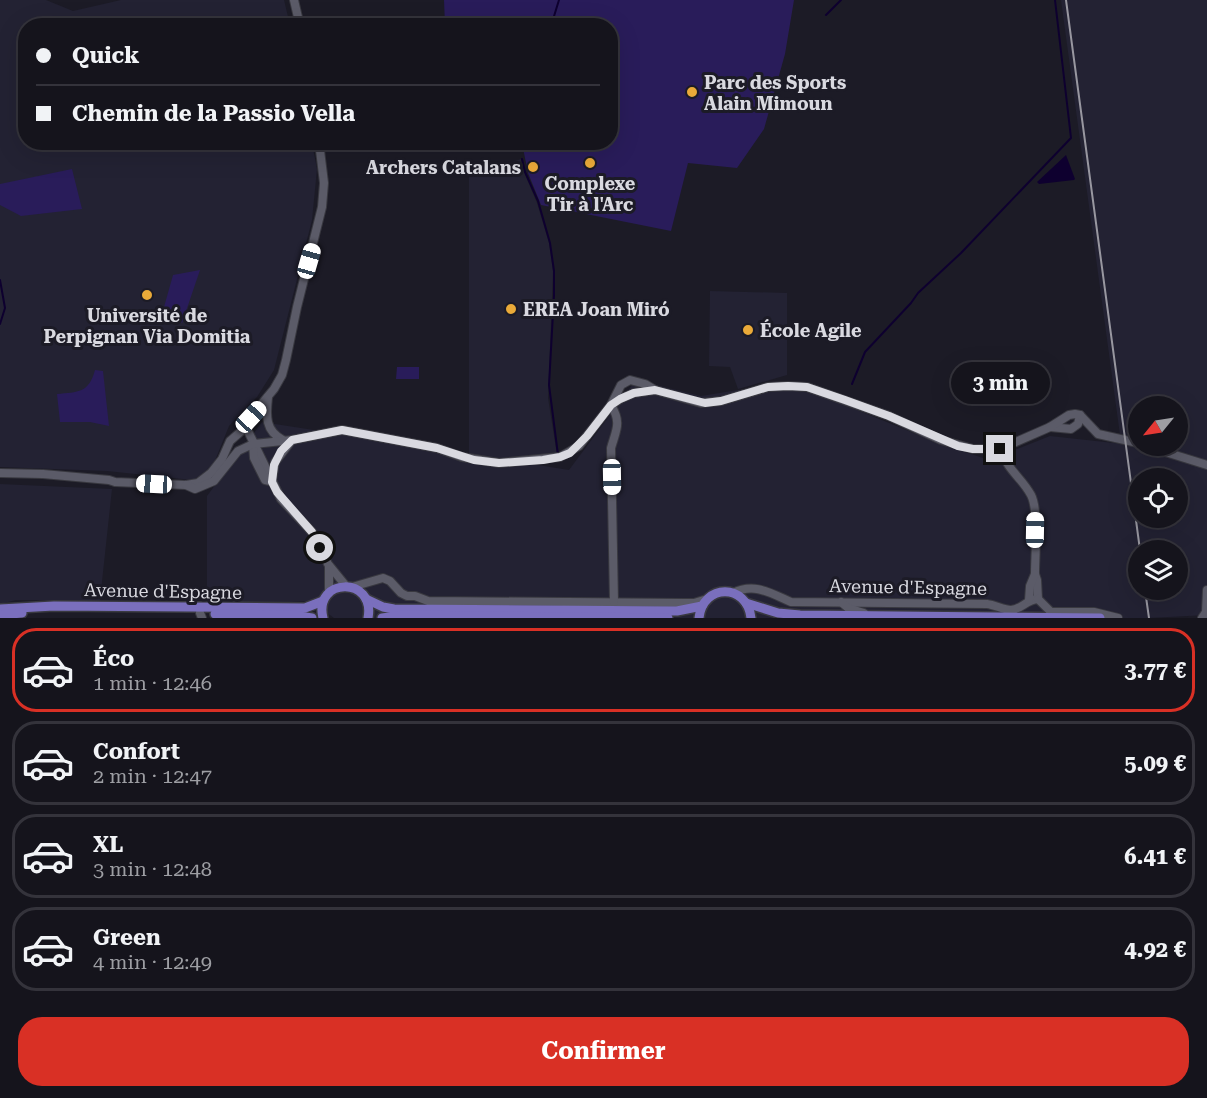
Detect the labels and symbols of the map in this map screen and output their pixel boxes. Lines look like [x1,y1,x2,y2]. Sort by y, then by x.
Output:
place label: Parc des Sports Alain Mimoun [704,72,846,114]
marker: Parc des Sports Alain Mimoun [685,85,699,99]
marker: Complexe Tir à l'Arc [583,156,597,170]
place label: Archers Catalans [366,157,521,178]
marker: Archers Catalans [526,160,540,174]
place label: Complexe Tir à l'Arc [545,173,636,215]
car [295,241,323,281]
marker: Université de Perpignan Via Domitia [140,288,154,302]
place label: EREA Joan Miró [523,299,670,320]
marker: EREA Joan Miró [504,302,518,316]
place label: Université de Perpignan Via Domitia [44,305,251,347]
place label: École Agile [760,319,862,341]
marker: École Agile [741,323,755,337]
callout: 3 min [950,362,1050,404]
north arrow [1128,396,1188,456]
car [232,398,270,436]
route end [986,435,1013,462]
car [603,459,621,495]
car [136,474,172,494]
car [1026,512,1044,548]
route start [306,534,333,561]
street label: Avenue d'Espagne [829,575,987,599]
street label: Avenue d'Espagne [84,579,242,603]

